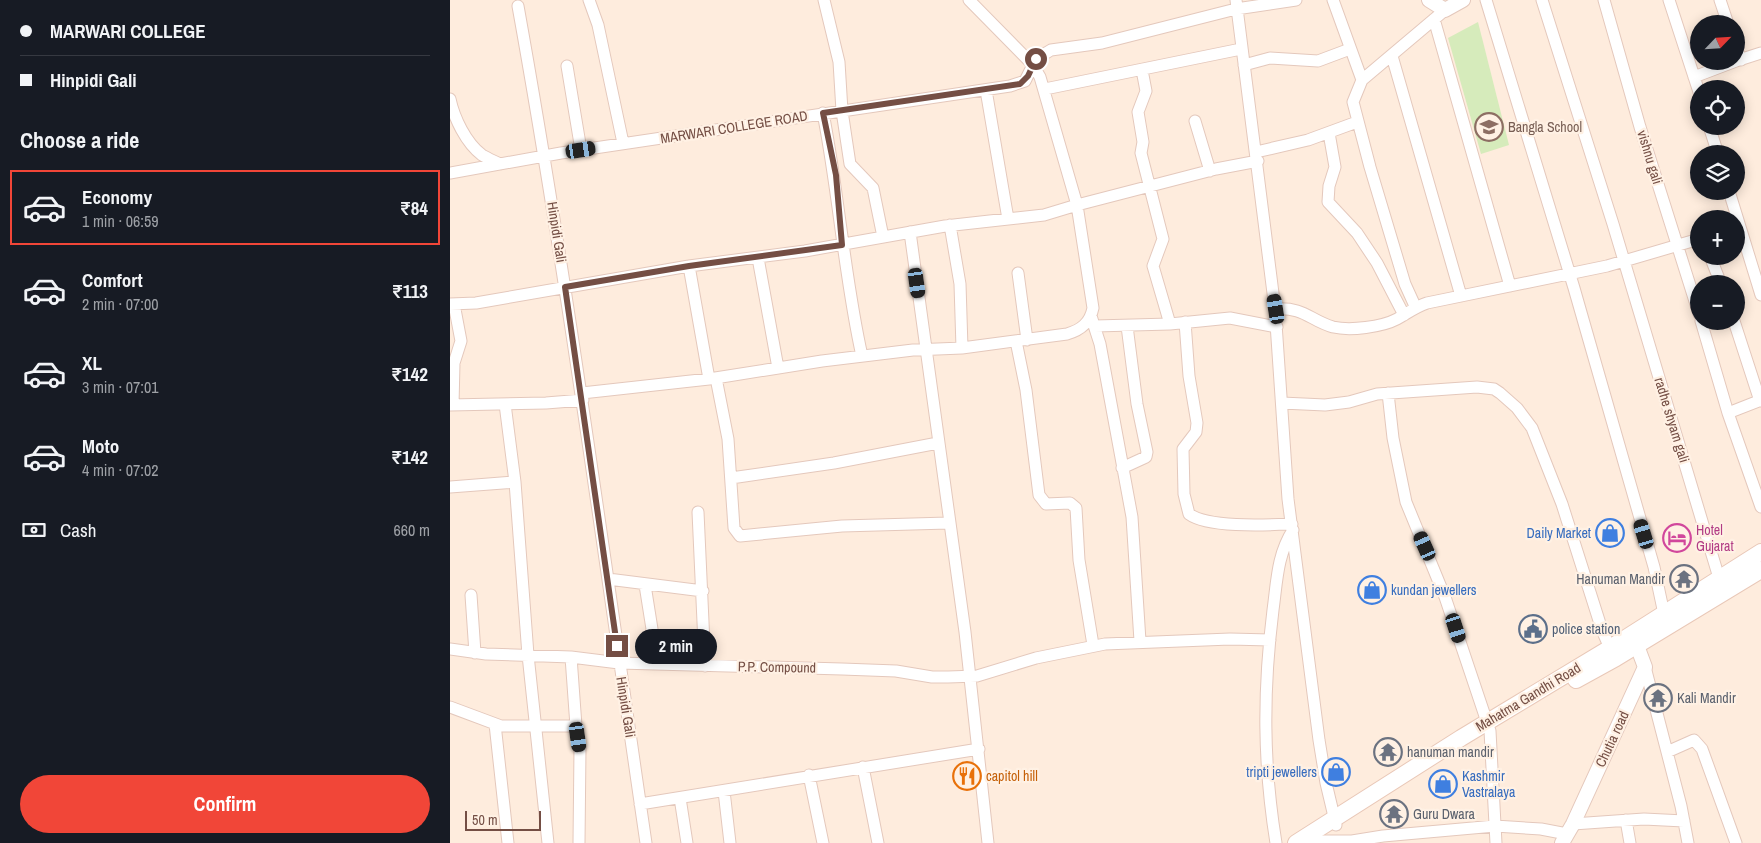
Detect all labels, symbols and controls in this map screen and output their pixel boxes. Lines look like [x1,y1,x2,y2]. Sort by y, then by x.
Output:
north arrow [1690,15,1745,70]
map controls [1690,15,1745,330]
text: MARWARI COLLEGE [50,18,206,44]
route start [1025,48,1047,70]
text: Hinpidi Gali [50,67,137,93]
button: locate [1690,80,1745,135]
street label: MARWARI COLLEGE ROAD [659,106,809,148]
school or university icon: Bangla School [1474,112,1504,142]
place label: Bangla School [1508,118,1582,136]
text: Choose a ride [20,125,139,155]
street label: vishnu gali [1633,128,1667,186]
car [565,140,596,160]
button: layers [1690,145,1745,200]
text: Economy [82,184,152,210]
icon: car [22,185,67,230]
text: ₹84 [400,195,428,221]
street label: Hinpidi Gali [543,200,571,264]
text: 1 min · 06:59 [82,210,159,232]
button: + [1690,210,1745,265]
text: Comfort [82,267,143,293]
car [907,267,926,299]
icon: car [22,268,67,313]
button: − [1690,275,1745,330]
text: ₹113 [392,278,428,304]
text: 2 min · 07:00 [82,293,159,315]
car [1266,293,1285,325]
text: XL [82,350,102,376]
icon: car [22,351,67,396]
text: ₹142 [391,361,428,387]
street label: radhe shyam gali [1651,375,1693,465]
text: 3 min · 07:01 [82,376,159,398]
text: Moto [82,433,119,459]
icon: car [22,434,67,479]
text: ₹142 [391,444,428,470]
text: 4 min · 07:02 [82,459,159,481]
icon: cash [20,516,48,544]
text: Cash [60,517,96,543]
car [1632,517,1655,551]
shop icon: Daily Market [1595,518,1625,548]
text: 660 m [394,519,430,541]
place label: Hotel Gujarat [1696,521,1734,555]
hotel icon: Hotel Gujarat [1662,523,1692,553]
place label: Daily Market [1527,524,1591,542]
car [1412,529,1437,563]
temple icon: Hanuman Mandir [1669,564,1699,594]
place label: Hanuman Mandir [1576,570,1665,588]
shop icon: kundan jewellers [1357,575,1387,605]
place label: kundan jewellers [1391,581,1477,599]
car [1444,611,1467,645]
public building icon: police station [1518,614,1548,644]
place label: police station [1552,620,1620,638]
callout: 2 min [634,628,717,664]
route end [606,635,628,657]
text: 2 min [659,635,693,657]
street label: P.P. Compound [738,657,816,677]
street label: Mahatma Gandhi Road [1472,659,1584,735]
street label: Hinpidi Gali [612,675,640,739]
temple icon: Kali Mandir [1643,683,1673,713]
place label: Kali Mandir [1677,689,1736,707]
street label: Chutia road [1591,708,1633,770]
car [568,721,587,753]
temple icon: hanuman mandir [1373,737,1403,767]
place label: hanuman mandir [1407,743,1494,761]
shop icon: tripti jewellers [1321,757,1351,787]
restaurant icon: capitol hill [952,761,982,791]
place label: tripti jewellers [1246,763,1317,781]
place label: capitol hill [986,767,1038,785]
place label: Kashmir Vastralaya [1462,767,1516,801]
shop icon: Kashmir Vastralaya [1428,769,1458,799]
button: Confirm [20,775,430,833]
temple icon: Guru Dwara [1379,799,1409,829]
place label: Guru Dwara [1413,805,1475,823]
scale bar [465,808,541,831]
text: 50 m [472,811,498,829]

